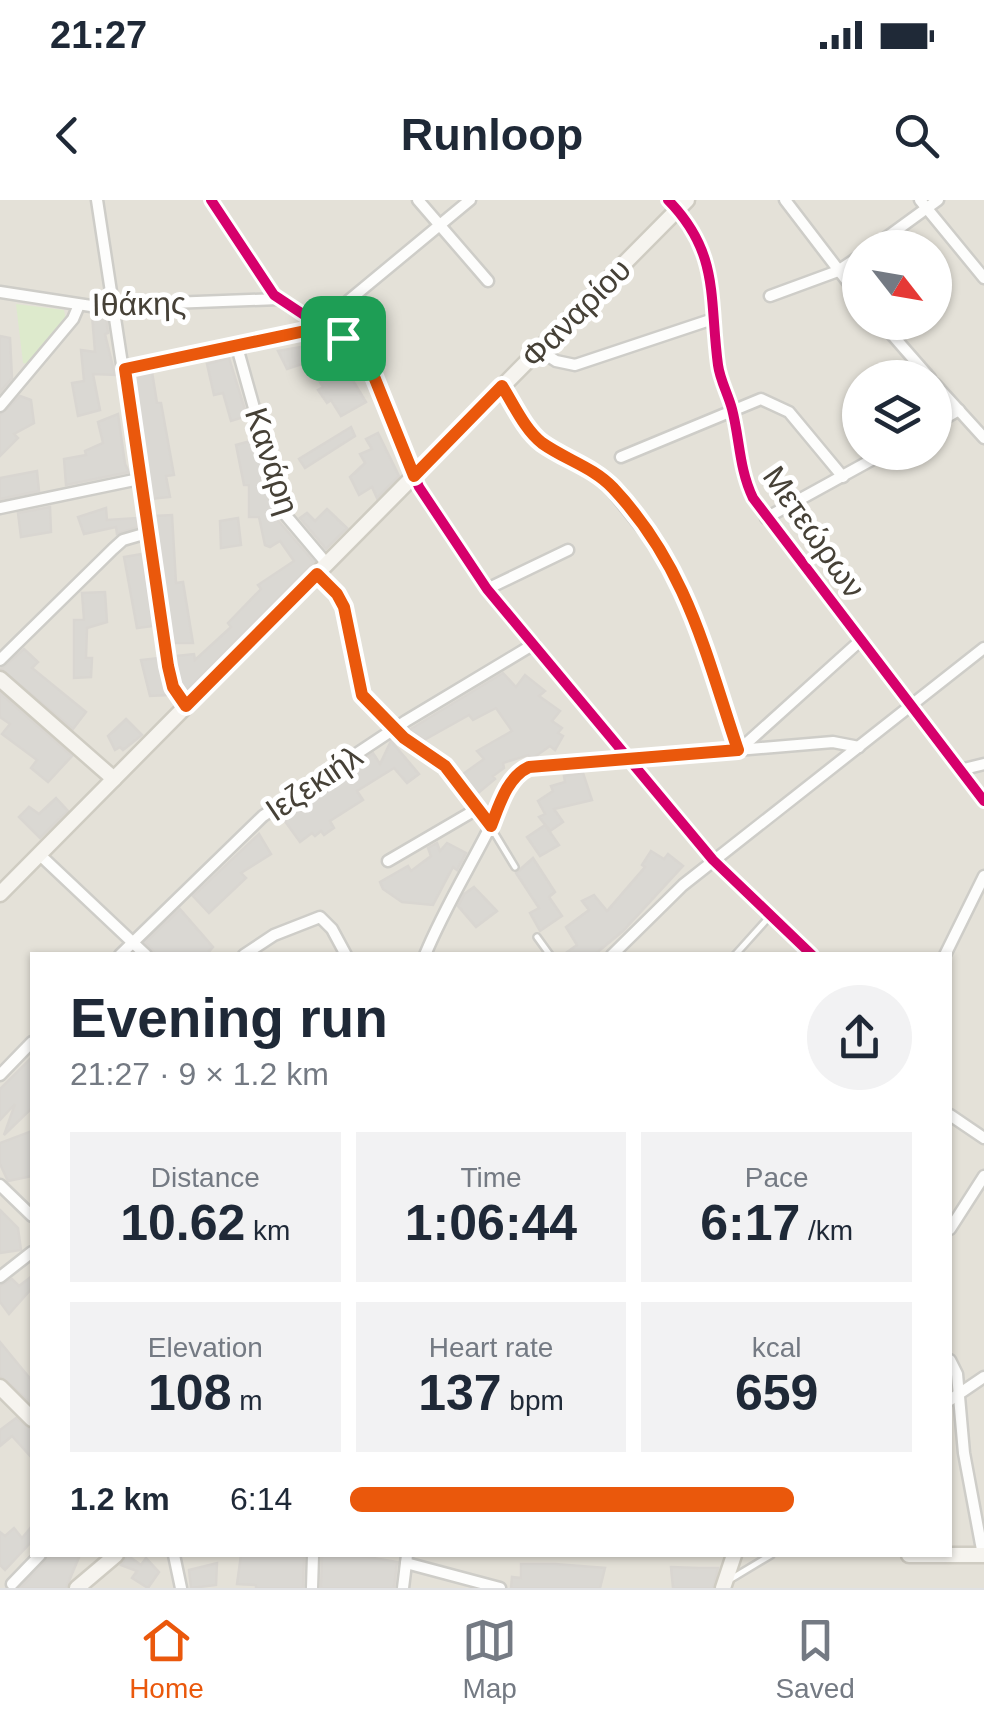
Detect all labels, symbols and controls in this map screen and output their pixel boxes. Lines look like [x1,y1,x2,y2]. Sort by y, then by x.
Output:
text: 21:27 [50,14,147,56]
icon: back [40,108,95,163]
icon: search [889,108,944,163]
text: Runloop [401,109,583,160]
north arrow [842,230,952,340]
map controls [842,230,952,470]
street label: Φαναρίου [514,251,638,375]
street label: Ιθάκης [91,285,187,323]
pin [301,296,386,381]
icon: arrive [316,311,371,366]
button: layers [842,360,952,470]
street label: Κανάρη [238,403,306,519]
street label: Μετεώρων [756,459,872,605]
street label: Ιεζεκιήλ [259,738,369,828]
button: share [807,985,912,1090]
text: Evening run [70,987,388,1049]
text: 21:27 · 9 × 1.2 km [70,1056,329,1092]
text: Distance [151,1162,260,1193]
text: Time [460,1162,522,1193]
text: Pace [745,1162,809,1193]
text: 10.62 [120,1195,245,1251]
text: 1:06:44 [405,1195,577,1251]
text: 6:17 [700,1195,800,1251]
text: km [245,1215,290,1246]
text: /km [800,1215,853,1246]
text: Elevation [148,1332,263,1363]
text: Heart rate [429,1332,553,1363]
text: kcal [752,1332,802,1363]
text: 108 [148,1365,231,1421]
text: 137 [418,1365,502,1421]
text: 659 [735,1365,818,1421]
text: m [231,1385,263,1416]
text: bpm [502,1385,564,1416]
text: 1.2 km [70,1481,170,1517]
text: 6:14 [230,1481,292,1517]
tab: Home [129,1613,204,1705]
tab: Map [462,1613,517,1705]
tab: Saved [775,1613,855,1705]

